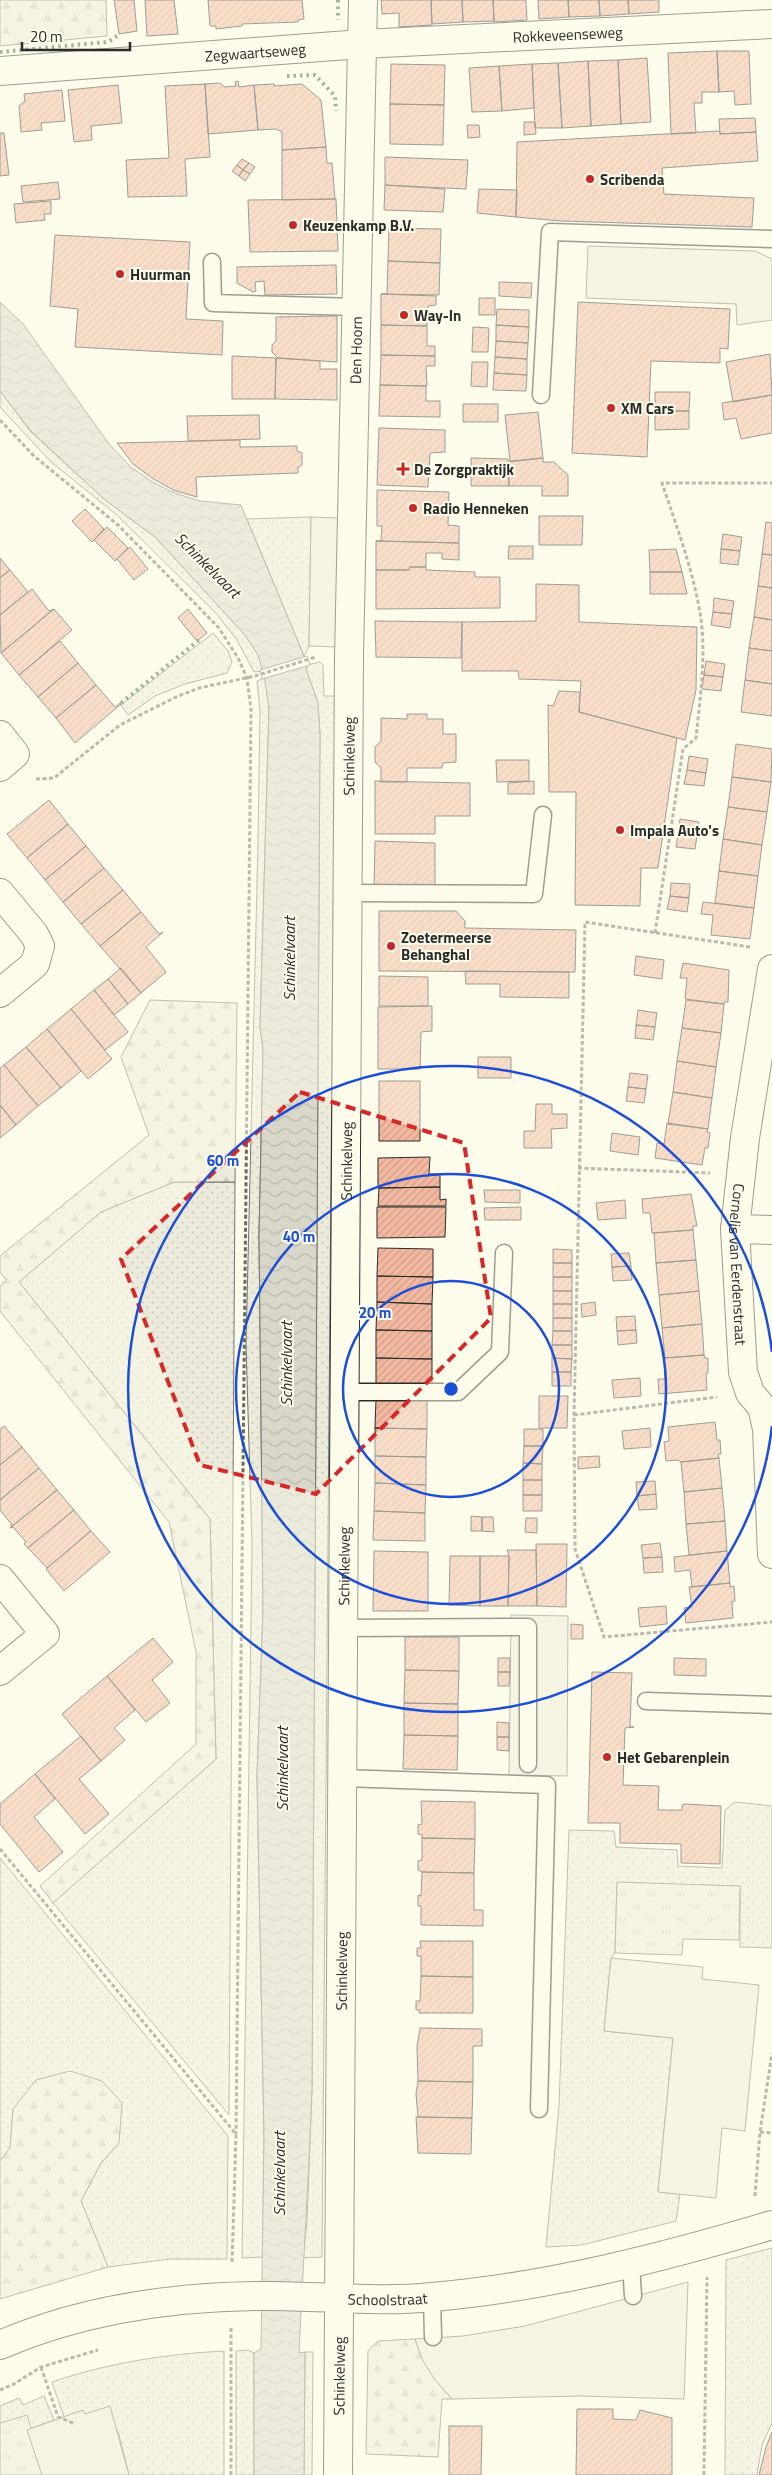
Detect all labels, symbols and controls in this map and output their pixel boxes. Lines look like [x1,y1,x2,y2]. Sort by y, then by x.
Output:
scale bar [22,20,130,52]
street label: Rokkeveenseweg [512,20,624,48]
text: 20 m [30,25,63,48]
street label: Zegwaartseweg [204,37,307,67]
place label: Scribenda [600,168,665,191]
marker: Scribenda [584,173,596,185]
place label: Keuzenkamp B.V. [303,214,414,237]
marker: Keuzenkamp B.V. [287,219,299,231]
place label: Huurman [130,263,191,286]
marker: Huurman [114,268,126,280]
place label: Way-In [414,304,461,327]
marker: Way-In [398,309,410,321]
street label: Den Hoorn [343,316,368,384]
place label: XM Cars [621,397,674,420]
marker: XM Cars [605,402,617,414]
place label: De Zorgpraktijk [414,458,514,481]
marker: De Zorgpraktijk [396,462,410,476]
place label: Radio Henneken [423,497,529,520]
marker: Radio Henneken [407,502,419,514]
water label: Schinkelvaart [170,527,248,605]
street label: Schinkelweg [337,716,360,796]
place label: Impala Auto's [630,819,719,842]
marker: Impala Auto's [614,824,626,836]
water label: Schinkelvaart [277,915,301,1001]
place label: Zoetermeerse Behanghal [401,926,492,966]
marker: Zoetermeerse Behanghal [385,940,397,952]
street label: Schinkelweg [334,1121,358,1200]
text: 60 m [207,1149,239,1172]
street label: Cornelis van Eerdenstraat [723,1182,753,1346]
text: 40 m [283,1225,315,1248]
text: 20 m [359,1301,391,1324]
water label: Schinkelvaart [274,1320,298,1406]
centre of rings [442,1380,460,1398]
street label: Schinkelweg [332,1526,355,1605]
water label: Schinkelvaart [270,1725,294,1811]
place label: Het Gebarenplein [617,1746,730,1769]
marker: Het Gebarenplein [601,1751,613,1763]
street label: Schinkelweg [329,1931,353,2010]
water label: Schinkelvaart [267,2130,291,2216]
street label: Schoolstraat [347,2286,429,2311]
street label: Schinkelweg [327,2336,350,2415]

